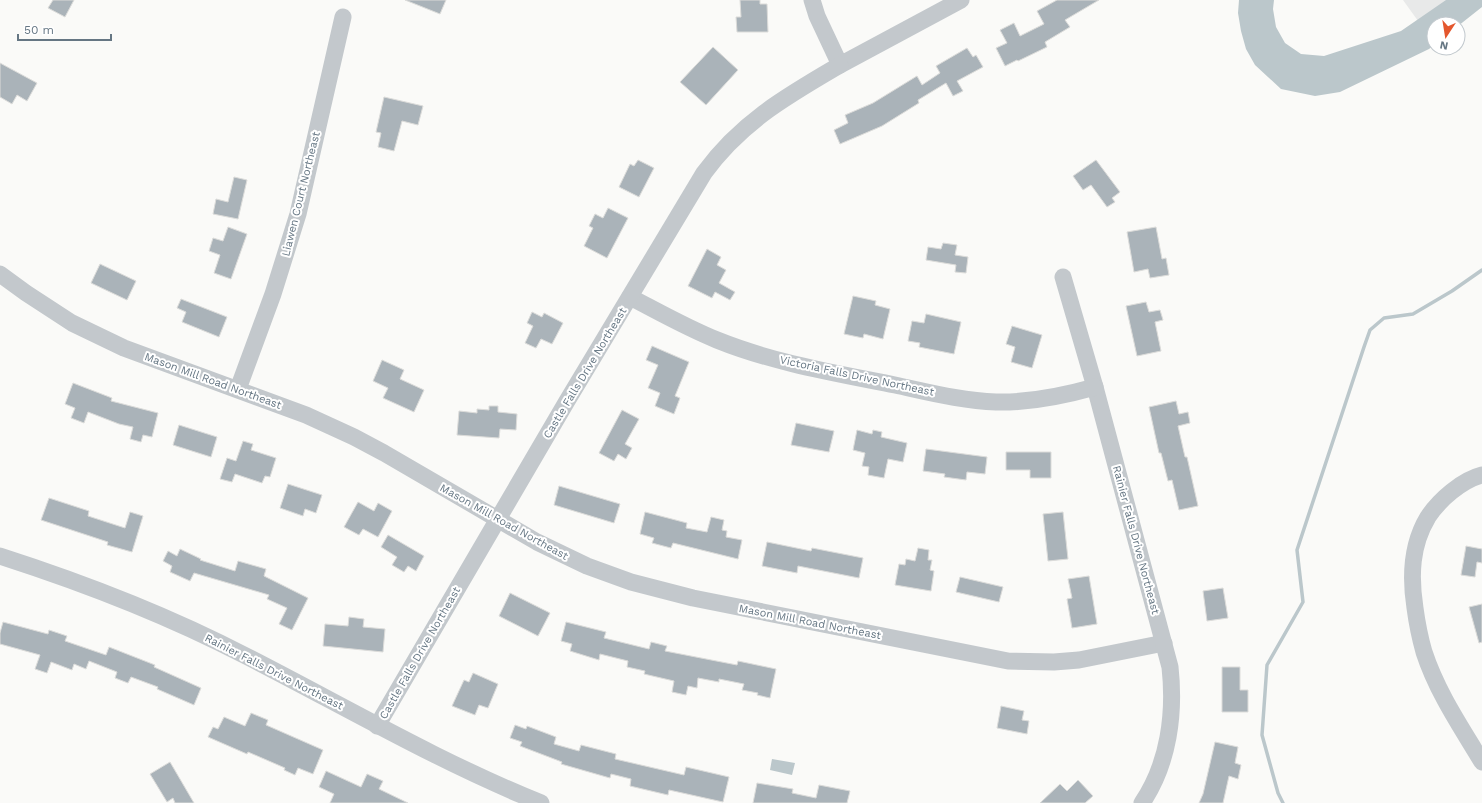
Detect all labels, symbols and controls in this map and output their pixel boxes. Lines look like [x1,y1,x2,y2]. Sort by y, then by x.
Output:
scale bar [18,16,111,42]
north arrow [1426,16,1466,56]
text: 50 m [24,23,54,37]
text: N [1439,38,1449,52]
street label: Liawen Court Northeast [279,130,323,258]
street label: Castle Falls Drive Northeast [541,305,630,441]
street label: Mason Mill Road Northeast [143,350,284,412]
street label: Victoria Falls Drive Northeast [779,353,936,399]
street label: Rainier Falls Drive Northeast [1110,464,1162,616]
street label: Mason Mill Road Northeast [438,481,571,563]
street label: Castle Falls Drive Northeast [377,584,463,721]
street label: Mason Mill Road Northeast [738,602,883,642]
street label: Rainier Falls Drive Northeast [203,631,346,713]

